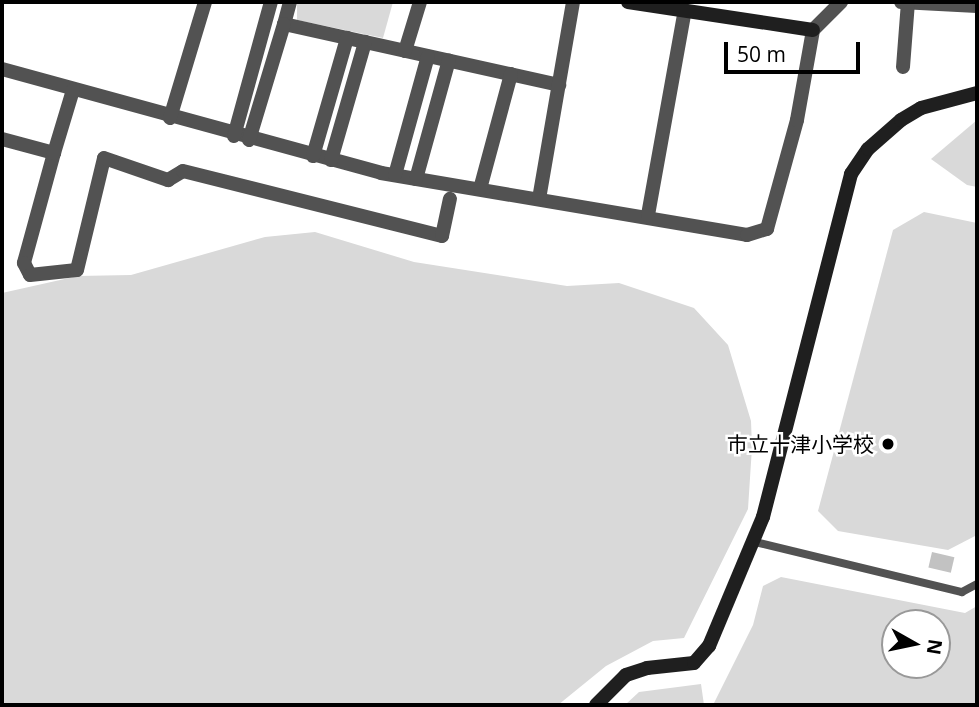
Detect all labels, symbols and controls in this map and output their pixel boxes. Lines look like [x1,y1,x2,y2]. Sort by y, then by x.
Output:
scale bar [727,28,864,72]
text: 50 m [737,40,786,68]
place label: 市立十津小学校 [727,431,874,457]
marker: 市立十津小学校 [880,436,896,452]
north arrow [881,609,951,679]
text: N [921,637,949,657]

